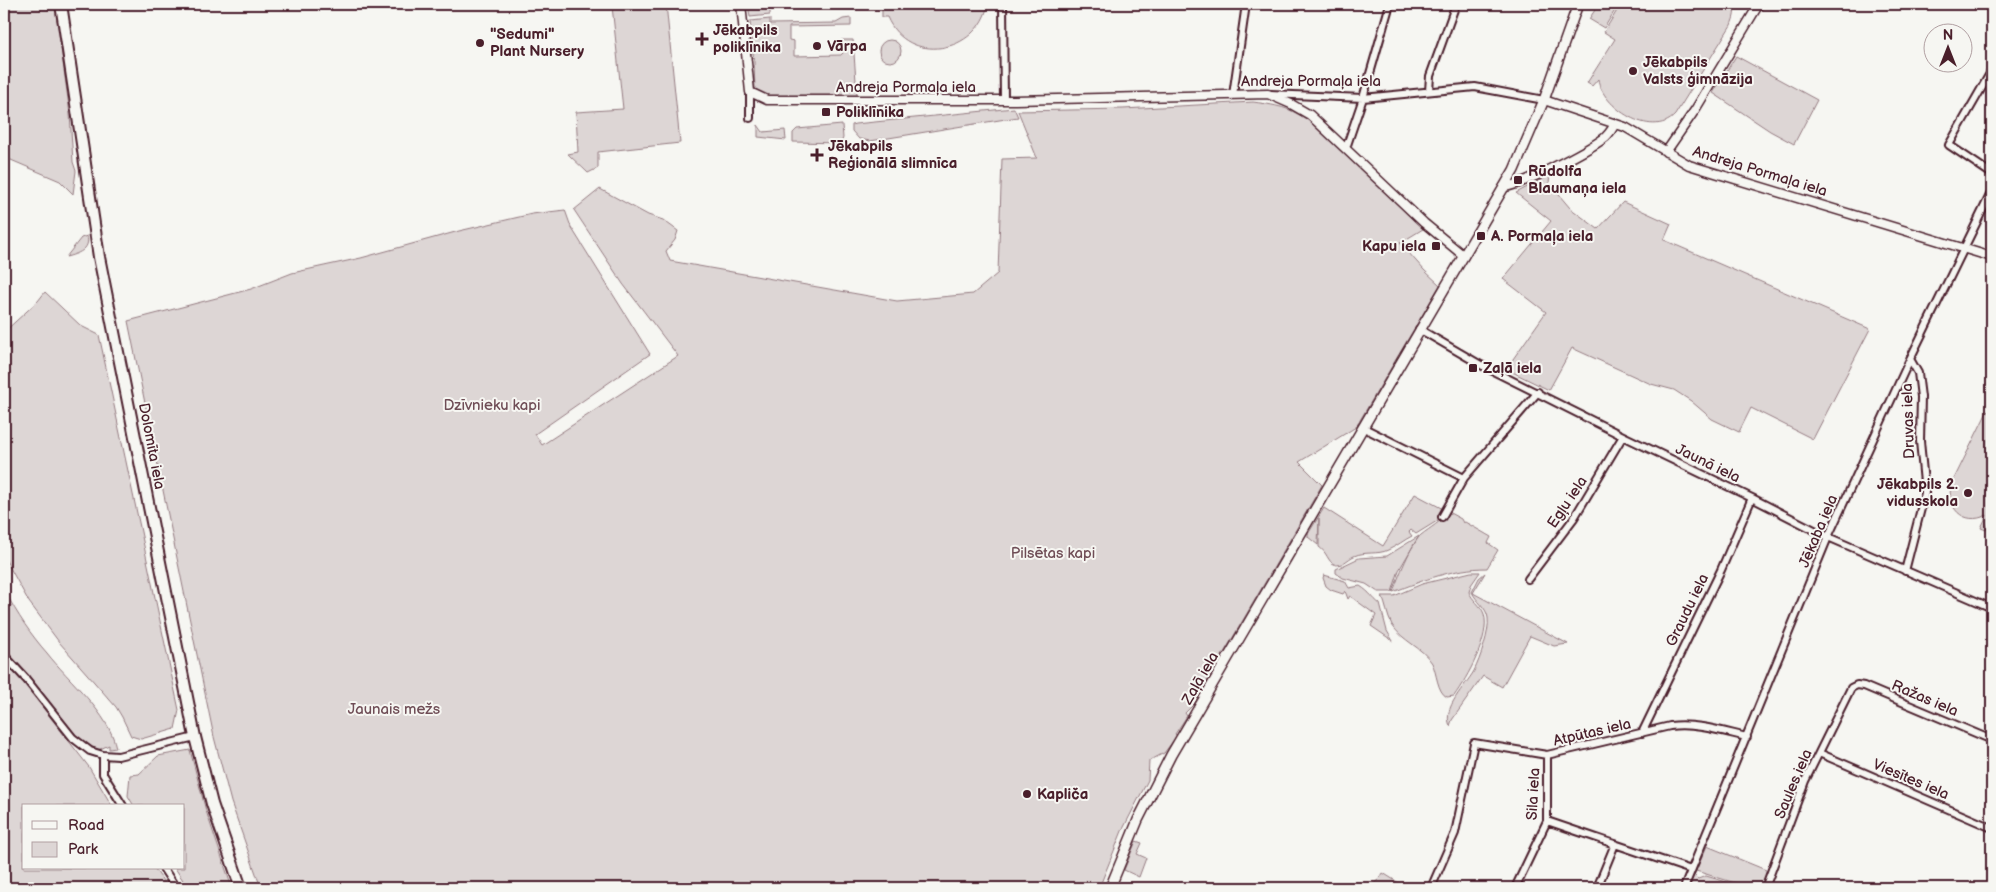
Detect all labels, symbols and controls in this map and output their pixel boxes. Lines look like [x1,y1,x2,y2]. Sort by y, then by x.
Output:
place label: Jēkabpils poliklīnika [713,21,781,57]
north arrow [1924,22,1974,72]
place label: "Sedumi" Plant Nursery [490,25,584,61]
text: N [1943,27,1953,44]
marker: Jēkabpils poliklīnika [695,32,709,46]
marker: "Sedumi" Plant Nursery [474,37,486,49]
place label: Vārpa [827,37,867,56]
marker: Vārpa [811,40,823,52]
place label: Jēkabpils Valsts ģimnāzija [1643,53,1753,89]
marker: Jēkabpils Valsts ģimnāzija [1627,65,1639,77]
street label: Andreja Pormaļa iela [1241,72,1381,91]
street label: Andreja Pormaļa iela [836,78,976,97]
place label: Poliklīnika [836,103,904,122]
marker: Poliklīnika [820,106,832,118]
place label: Jēkabpils Reģionālā slimnīca [828,137,957,173]
street label: Andreja Pormaļa iela [1690,142,1830,201]
marker: Jēkabpils Reģionālā slimnīca [810,148,824,162]
place label: Rūdolfa Blaumaņa iela [1528,162,1626,198]
marker: Rūdolfa Blaumaņa iela [1512,174,1524,186]
place label: A. Pormaļa iela [1490,227,1593,246]
marker: A. Pormaļa iela [1475,230,1487,242]
place label: Kapu iela [1362,237,1426,256]
marker: Kapu iela [1430,240,1442,252]
place label: Zaļā iela [1483,359,1542,378]
marker: Zaļā iela [1467,362,1479,374]
street label: Druvas iela [1898,383,1919,459]
park label: Dzīvnieku kapi [444,396,540,415]
street label: Dolomīta iela [134,401,169,491]
street label: Jaunā iela [1672,440,1743,487]
street label: Egļu iela [1543,473,1592,532]
place label: Jēkabpils 2. vidusskola [1877,475,1958,511]
marker: Jēkabpils 2. vidusskola [1962,487,1974,499]
street label: Jēkaba iela [1795,492,1842,570]
park label: Pilsētas kapi [1011,544,1095,563]
street label: Graudu iela [1662,571,1713,650]
street label: Zaļā iela [1177,649,1223,709]
street label: Ražas iela [1889,676,1961,721]
park label: Jaunais mežs [348,700,441,719]
street label: Atpūtas iela [1551,714,1633,751]
street label: Saules iela [1770,747,1817,822]
street label: Viesītes iela [1870,755,1952,804]
street label: Sila iela [1523,767,1544,821]
place label: Kapliča [1037,785,1088,804]
marker: Kapliča [1021,788,1033,800]
legend [22,804,185,870]
text: Road [68,816,104,835]
text: Park [68,840,99,859]

